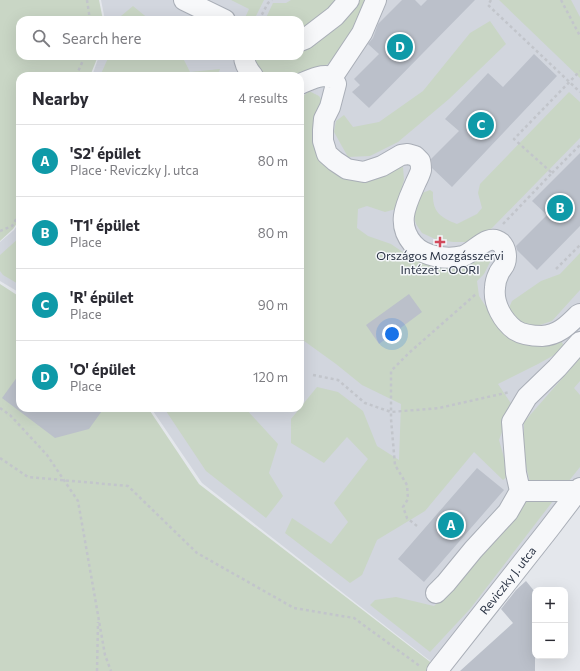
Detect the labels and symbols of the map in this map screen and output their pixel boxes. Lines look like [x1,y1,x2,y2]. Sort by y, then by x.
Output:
pin: D [387,32,413,62]
pin: C [468,110,494,140]
pin: B [547,193,573,223]
marker: Országos Mozgásszervi Intézet - OORI [434,236,446,248]
place label: Országos Mozgásszervi Intézet - OORI [376,248,504,276]
your location [382,324,402,344]
pin: A [438,510,464,540]
street label: Reviczky J. utca [476,543,538,617]

